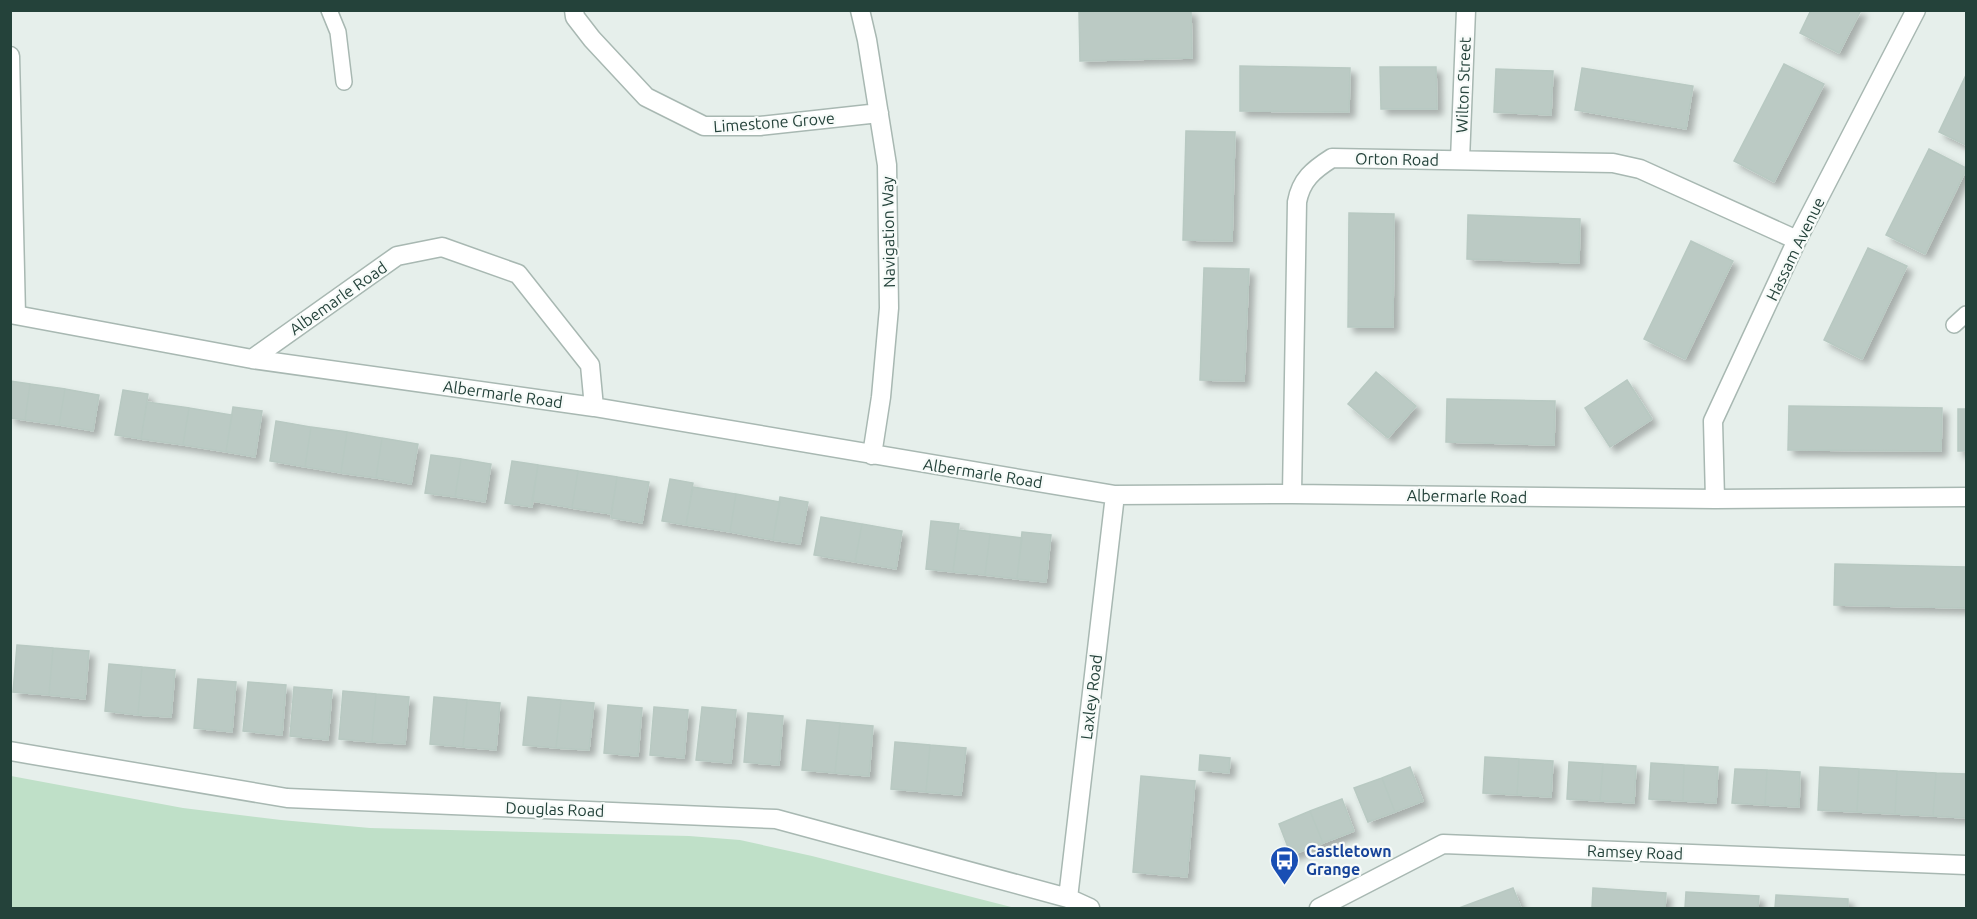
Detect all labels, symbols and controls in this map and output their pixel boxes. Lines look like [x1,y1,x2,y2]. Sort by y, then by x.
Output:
street label: Wilton Street [1452,36,1474,133]
street label: Limestone Grove [713,109,835,135]
street label: Orton Road [1355,149,1439,169]
street label: Navigation Way [878,176,898,288]
street label: Hassam Avenue [1762,194,1828,304]
street label: Albemarle Road [286,258,390,338]
street label: Albermarle Road [442,377,564,411]
street label: Albermarle Road [922,455,1044,491]
street label: Albermarle Road [1407,486,1527,506]
street label: Laxley Road [1077,653,1105,741]
street label: Douglas Road [505,798,605,820]
street label: Ramsey Road [1587,841,1683,863]
place label: Castletown Grange [1306,842,1392,878]
bus stop icon: Castletown Grange [1269,844,1301,886]

